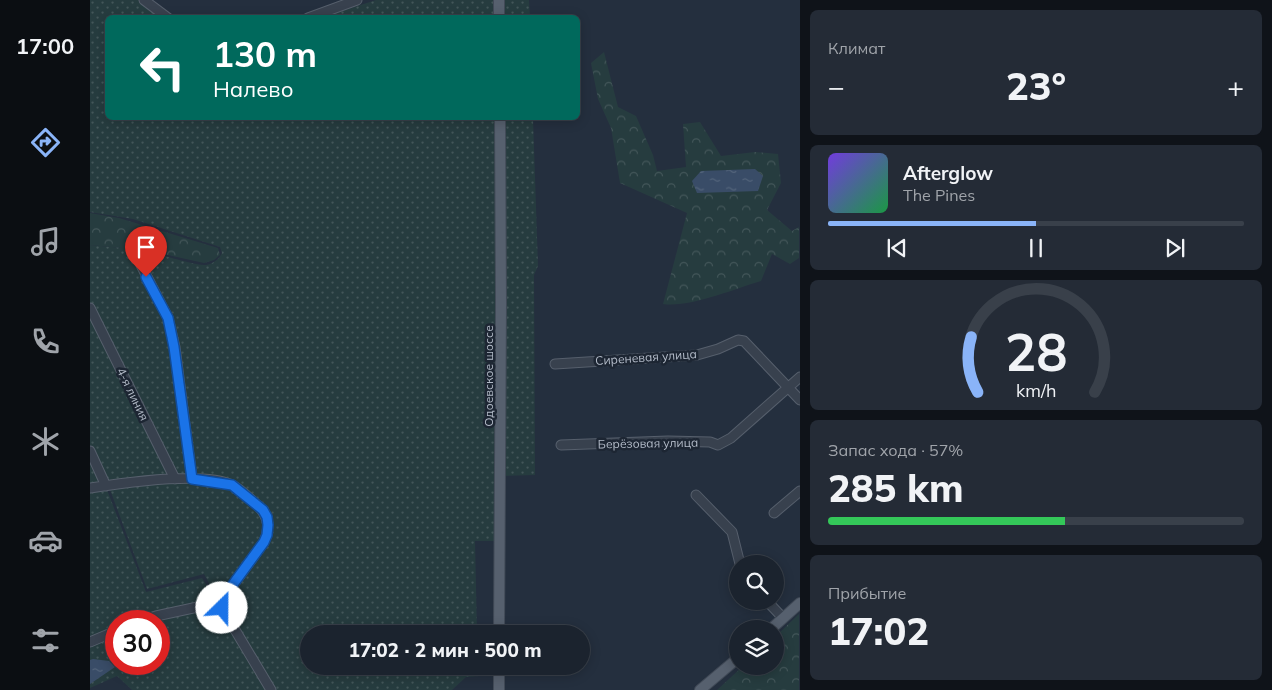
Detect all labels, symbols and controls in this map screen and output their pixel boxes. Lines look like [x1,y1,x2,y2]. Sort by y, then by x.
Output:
text: 17:00 [16,32,74,60]
text: 130 m [213,32,317,76]
icon: left [130,35,195,100]
text: Климат [828,38,885,58]
text: 23° [1006,62,1066,110]
text: − [828,69,845,104]
text: + [1227,69,1244,104]
text: Налево [213,75,293,103]
icon: directions [28,125,63,160]
text: Afterglow [903,161,993,185]
text: The Pines [903,185,975,205]
icon: music [28,224,63,259]
pin [125,226,167,277]
icon: arrive [132,233,160,261]
icon: previous [883,234,911,262]
icon: pause [1022,234,1050,262]
icon: next [1161,234,1189,262]
text: 28 [1005,319,1067,384]
icon: phone [28,324,63,359]
street label: Одоевское шоссе [481,325,496,427]
street label: Сиреневая улица [595,346,697,368]
street label: 4-я линия [114,365,152,423]
text: km/h [1016,379,1056,401]
icon: climate [28,424,63,459]
street label: Берёзовая улица [598,435,698,451]
text: Запас хода · 57% [828,440,963,460]
text: 285 km [828,464,964,512]
icon: car [28,523,63,558]
map controls [729,555,784,675]
button: search [729,555,784,610]
position arrow [195,581,247,633]
text: Прибытие [828,583,906,603]
text: 17:02 [828,607,929,655]
speed limit sign: 30 [105,610,170,675]
button: layers [729,620,784,675]
icon: filters [28,623,63,658]
text: 17:02 · 2 мин · 500 m [348,638,542,662]

